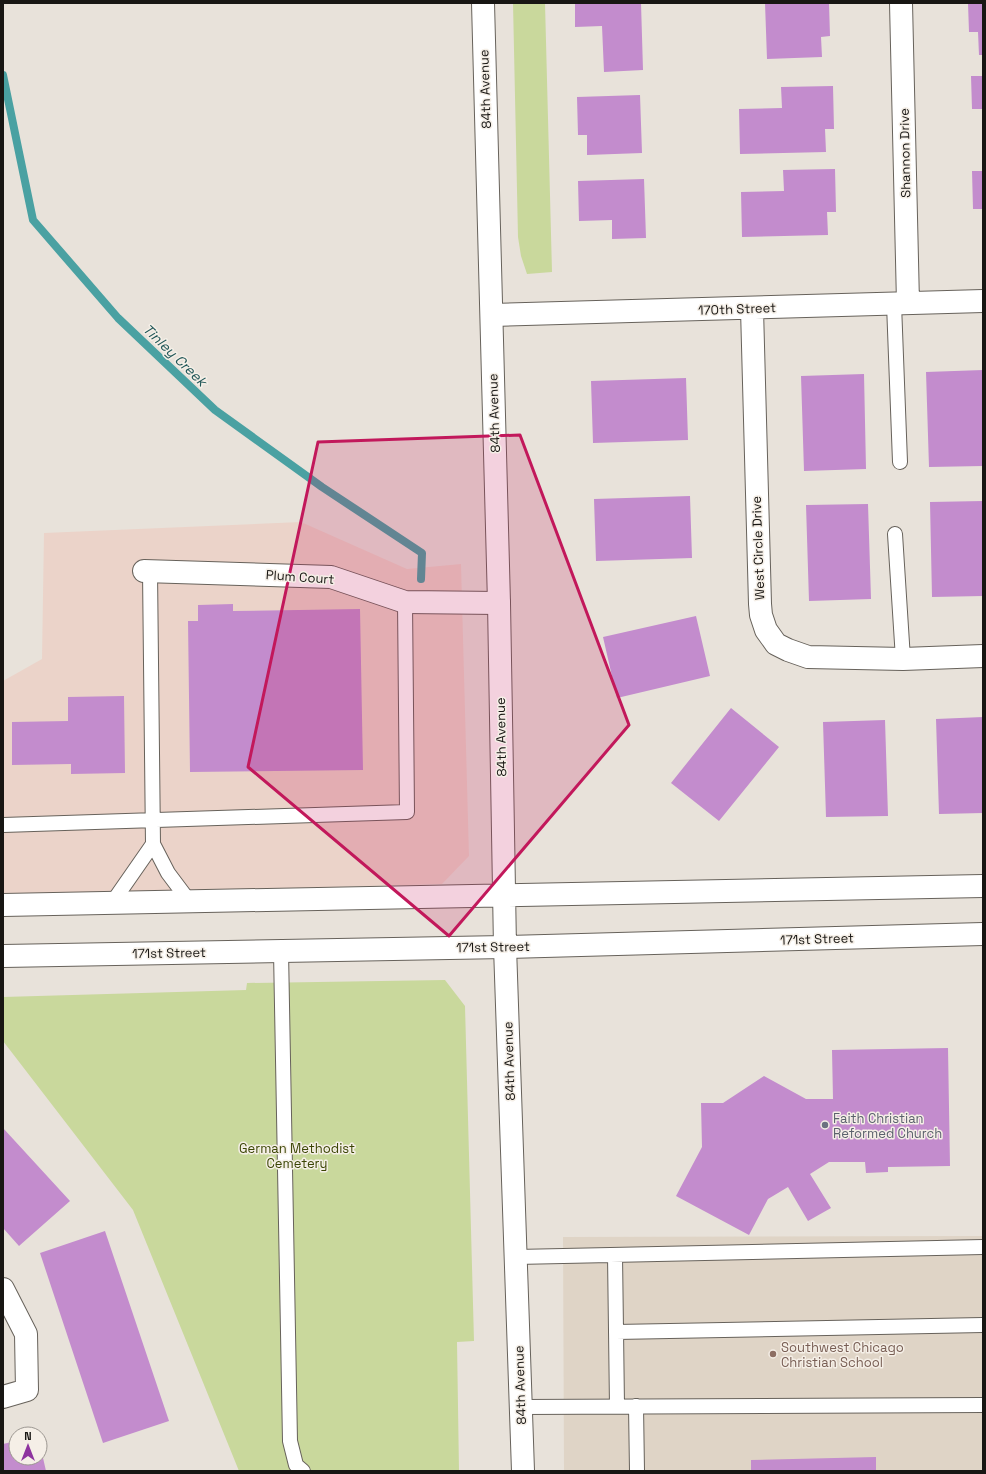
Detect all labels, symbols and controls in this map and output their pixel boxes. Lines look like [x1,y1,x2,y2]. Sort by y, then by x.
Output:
street label: 84th Avenue [475,49,495,129]
street label: Shannon Drive [896,108,914,198]
street label: 170th Street [698,299,776,319]
water label: Tinley Creek [139,320,212,391]
street label: 84th Avenue [484,373,504,453]
street label: West Circle Drive [748,496,768,600]
street label: Plum Court [265,566,335,588]
street label: 84th Avenue [492,697,510,777]
street label: 171st Street [780,929,854,949]
street label: 171st Street [456,938,530,956]
street label: 171st Street [132,944,206,962]
street label: 84th Avenue [499,1021,519,1101]
place label: Faith Christian Reformed Church [833,1110,942,1142]
marker: Faith Christian Reformed Church [820,1120,830,1130]
park label: German Methodist Cemetery [239,1140,355,1172]
place label: Southwest Chicago Christian School [781,1339,904,1371]
street label: 84th Avenue [510,1345,530,1425]
marker: Southwest Chicago Christian School [768,1349,778,1359]
north arrow [8,1426,48,1466]
text: N [24,1429,32,1443]

